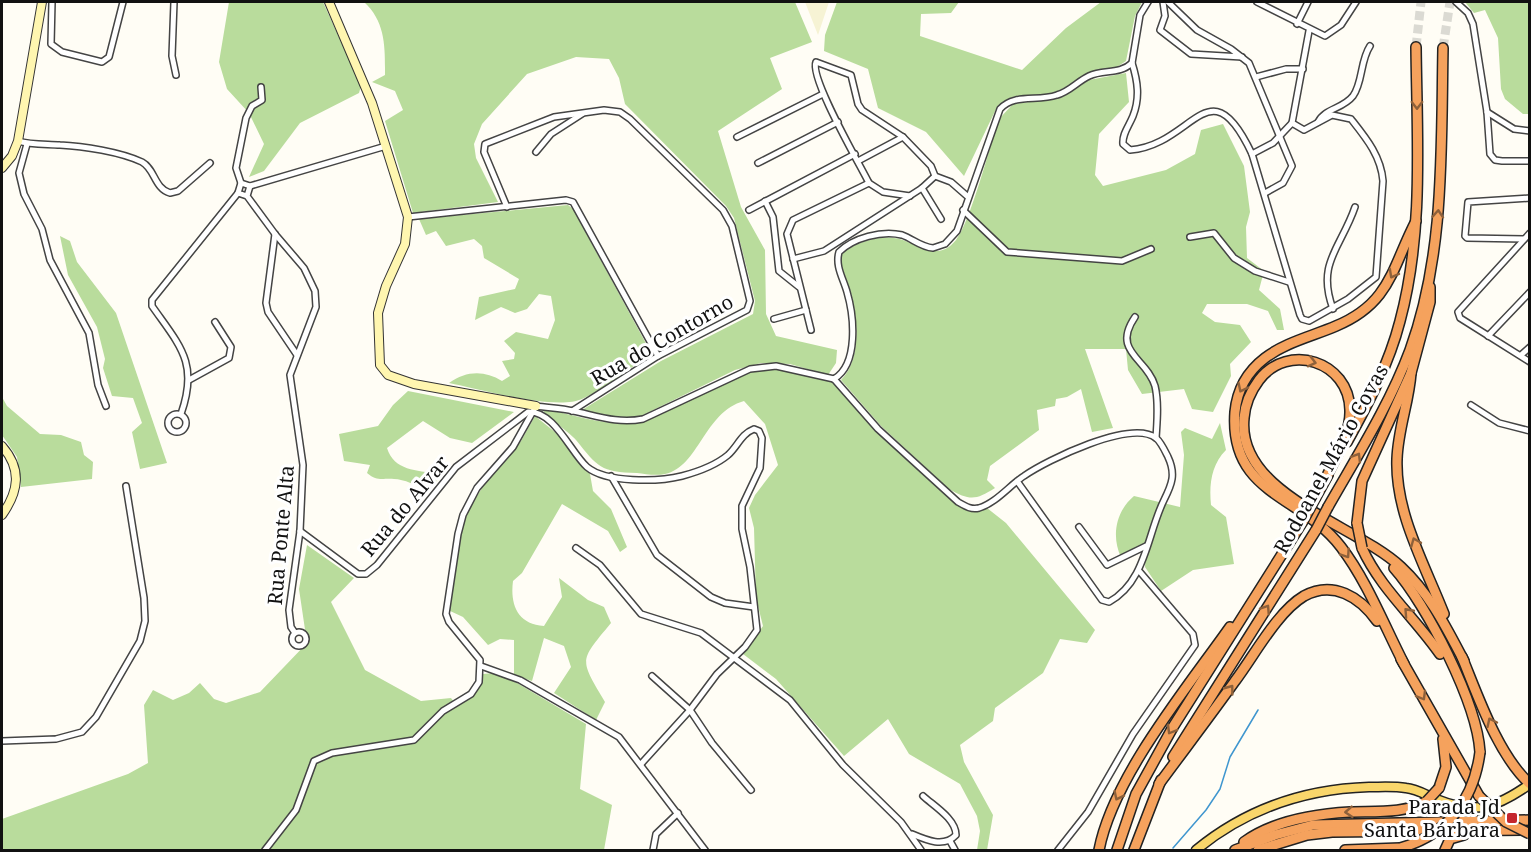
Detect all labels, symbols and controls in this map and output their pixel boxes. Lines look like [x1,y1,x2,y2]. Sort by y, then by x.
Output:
one-way arrow [1411,101,1423,110]
one-way arrow [1431,210,1444,219]
one-way arrow [1389,268,1400,279]
street label: Rua do Contorno [586,288,738,391]
one-way arrow [1306,354,1316,367]
street label: Rodoanel Mário Covas [1267,359,1394,558]
one-way arrow [1237,382,1249,393]
street label: Rua do Alvar [354,449,455,562]
one-way arrow [1350,453,1362,463]
street label: Rua Ponte Alta [261,464,300,606]
one-way arrow [1410,537,1423,548]
one-way arrow [1339,547,1350,558]
one-way arrow [1259,605,1271,615]
one-way arrow [1404,608,1415,619]
one-way arrow [1223,684,1234,695]
one-way arrow [1415,690,1426,700]
one-way arrow [1486,717,1498,728]
one-way arrow [1167,724,1178,734]
one-way arrow [1114,789,1125,800]
place label: Parada Jd Santa Bárbara [1364,793,1500,843]
one-way arrow [1344,806,1353,819]
marker: Parada Jd Santa Bárbara [1505,811,1519,825]

